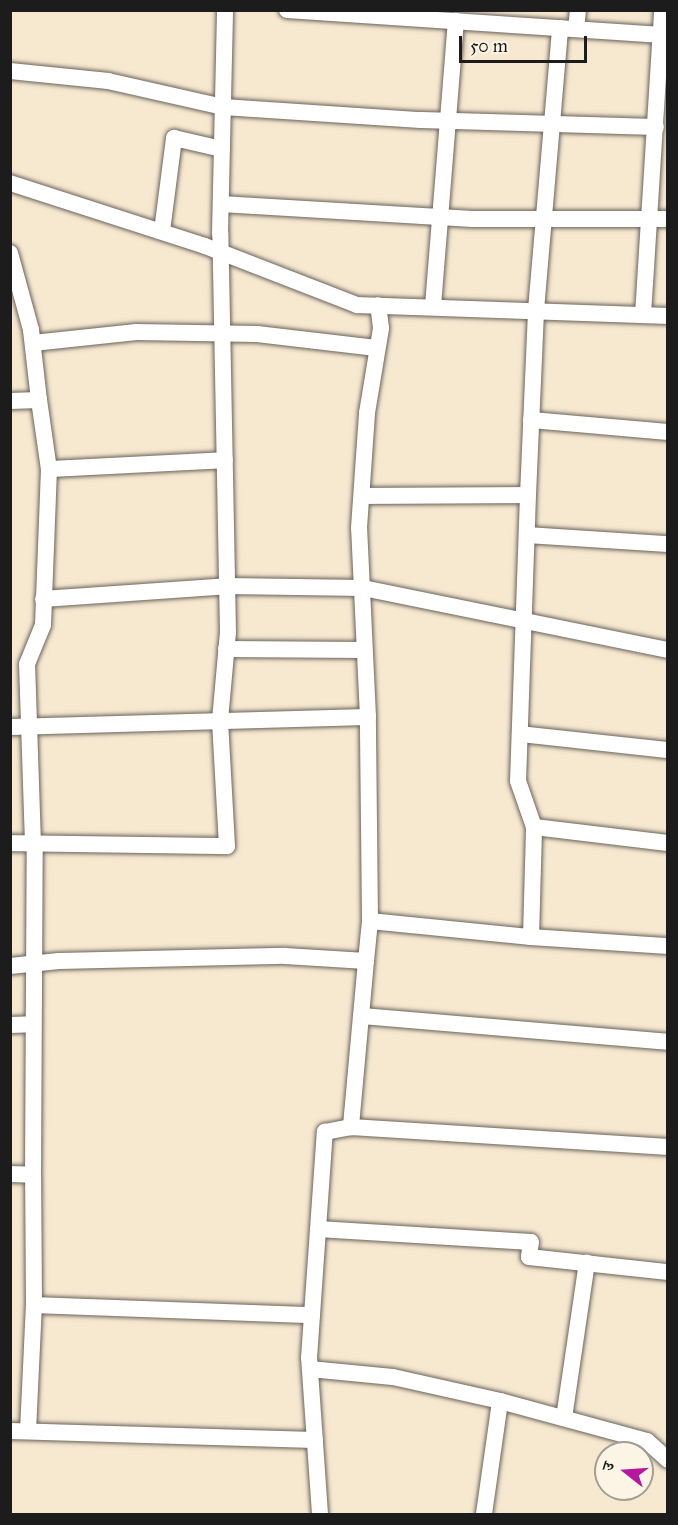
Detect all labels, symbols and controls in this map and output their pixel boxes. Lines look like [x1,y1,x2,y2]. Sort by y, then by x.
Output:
scale bar [462,24,590,62]
text: 50 m [470,35,508,57]
north arrow [594,1441,654,1501]
text: उ [598,1459,618,1473]

